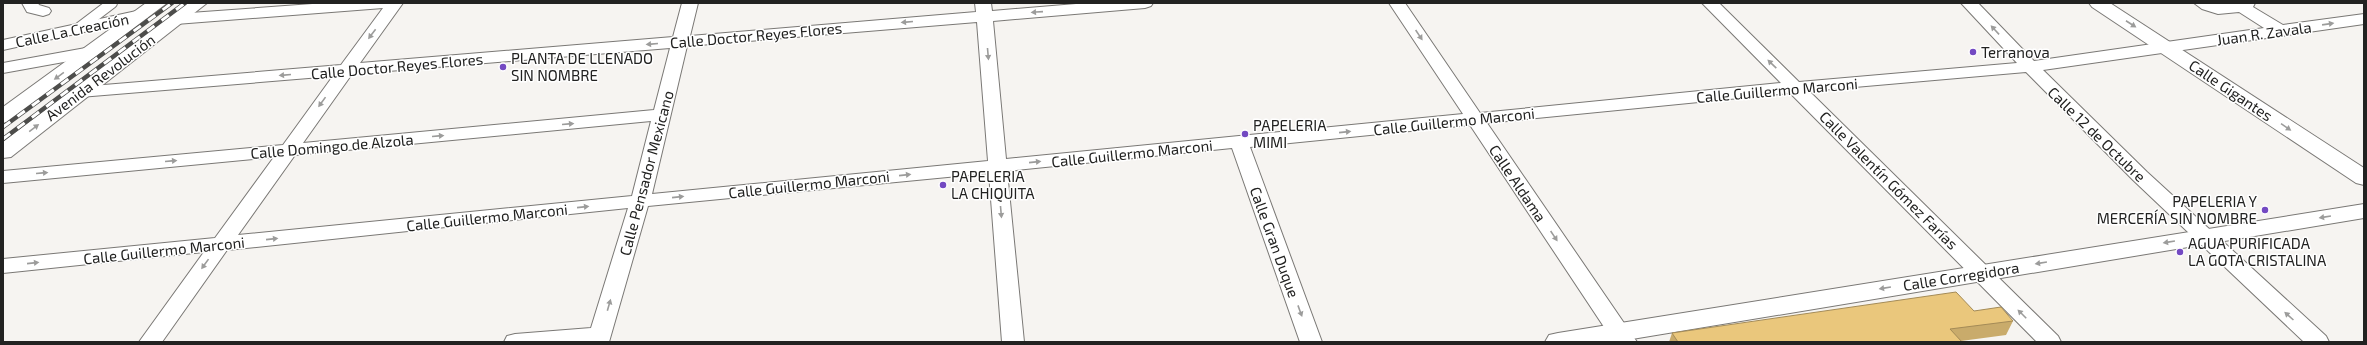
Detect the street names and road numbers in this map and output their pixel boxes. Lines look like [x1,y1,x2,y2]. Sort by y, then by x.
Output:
street label: Calle La Creación [14,9,130,51]
street label: Juan R. Zavala [2215,17,2313,49]
street label: Calle Doctor Reyes Flores [669,19,843,51]
street label: Avenida Revolución [42,30,158,124]
street label: Calle Doctor Reyes Flores [310,50,484,82]
street label: Calle Gigantes [2186,55,2276,125]
street label: Calle Guillermo Marconi [1695,74,1859,106]
street label: Calle 12 de Octubre [2044,83,2150,185]
street label: Calle Pensador Mexicano [615,88,677,258]
street label: Calle Guillermo Marconi [1372,104,1536,138]
street label: Calle Valentín Gómez Farías [1816,107,1962,253]
street label: Calle Domingo de Alzola [250,130,414,162]
street label: Calle Guillermo Marconi [1050,136,1214,170]
street label: Calle Aldama [1486,141,1550,225]
street label: Calle Guillermo Marconi [727,167,891,201]
street label: Calle Gran Duque [1247,184,1303,300]
street label: Calle Guillermo Marconi [405,200,569,234]
street label: Calle Guillermo Marconi [82,233,246,267]
street label: Calle Corregidora [1902,258,2020,294]

